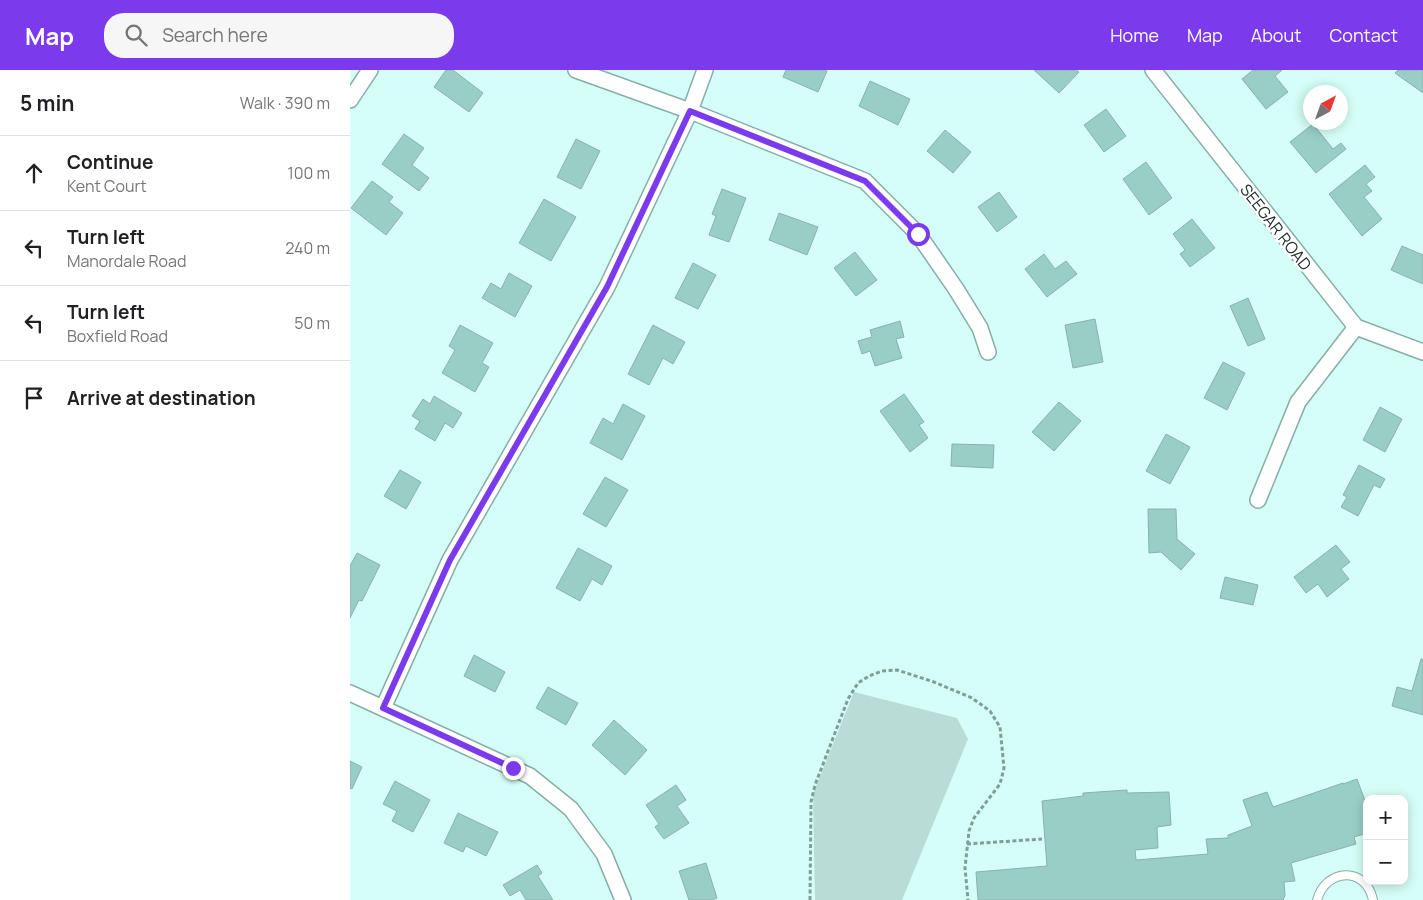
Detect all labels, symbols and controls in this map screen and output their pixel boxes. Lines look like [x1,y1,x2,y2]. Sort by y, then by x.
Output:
search box [104,13,454,58]
text: Map [25,19,74,52]
icon: search [122,21,150,49]
text: Search here [162,22,268,48]
text: Home [1110,23,1159,47]
text: Map [1187,23,1223,47]
text: About [1251,23,1301,47]
text: Contact [1329,23,1398,47]
north arrow [1303,85,1348,130]
text: 5 min [20,89,74,117]
text: Walk · 390 m [240,92,330,114]
text: Continue [67,149,153,175]
icon: ahead [20,159,48,187]
text: 100 m [287,162,330,184]
text: Kent Court [67,175,147,197]
street label: SEEGAR ROAD [1235,179,1317,275]
route start [907,223,930,246]
text: Turn left [67,224,145,250]
icon: left [20,234,48,262]
text: 240 m [285,237,330,259]
text: Manordale Road [67,250,186,272]
text: Turn left [67,299,145,325]
icon: left [20,309,48,337]
text: 50 m [294,312,330,334]
text: Boxfield Road [67,325,168,347]
icon: arrive [20,384,48,412]
text: Arrive at destination [67,385,256,411]
route end [502,757,525,780]
map controls [1363,795,1408,885]
button: + [1363,795,1408,840]
button: − [1363,840,1408,885]

